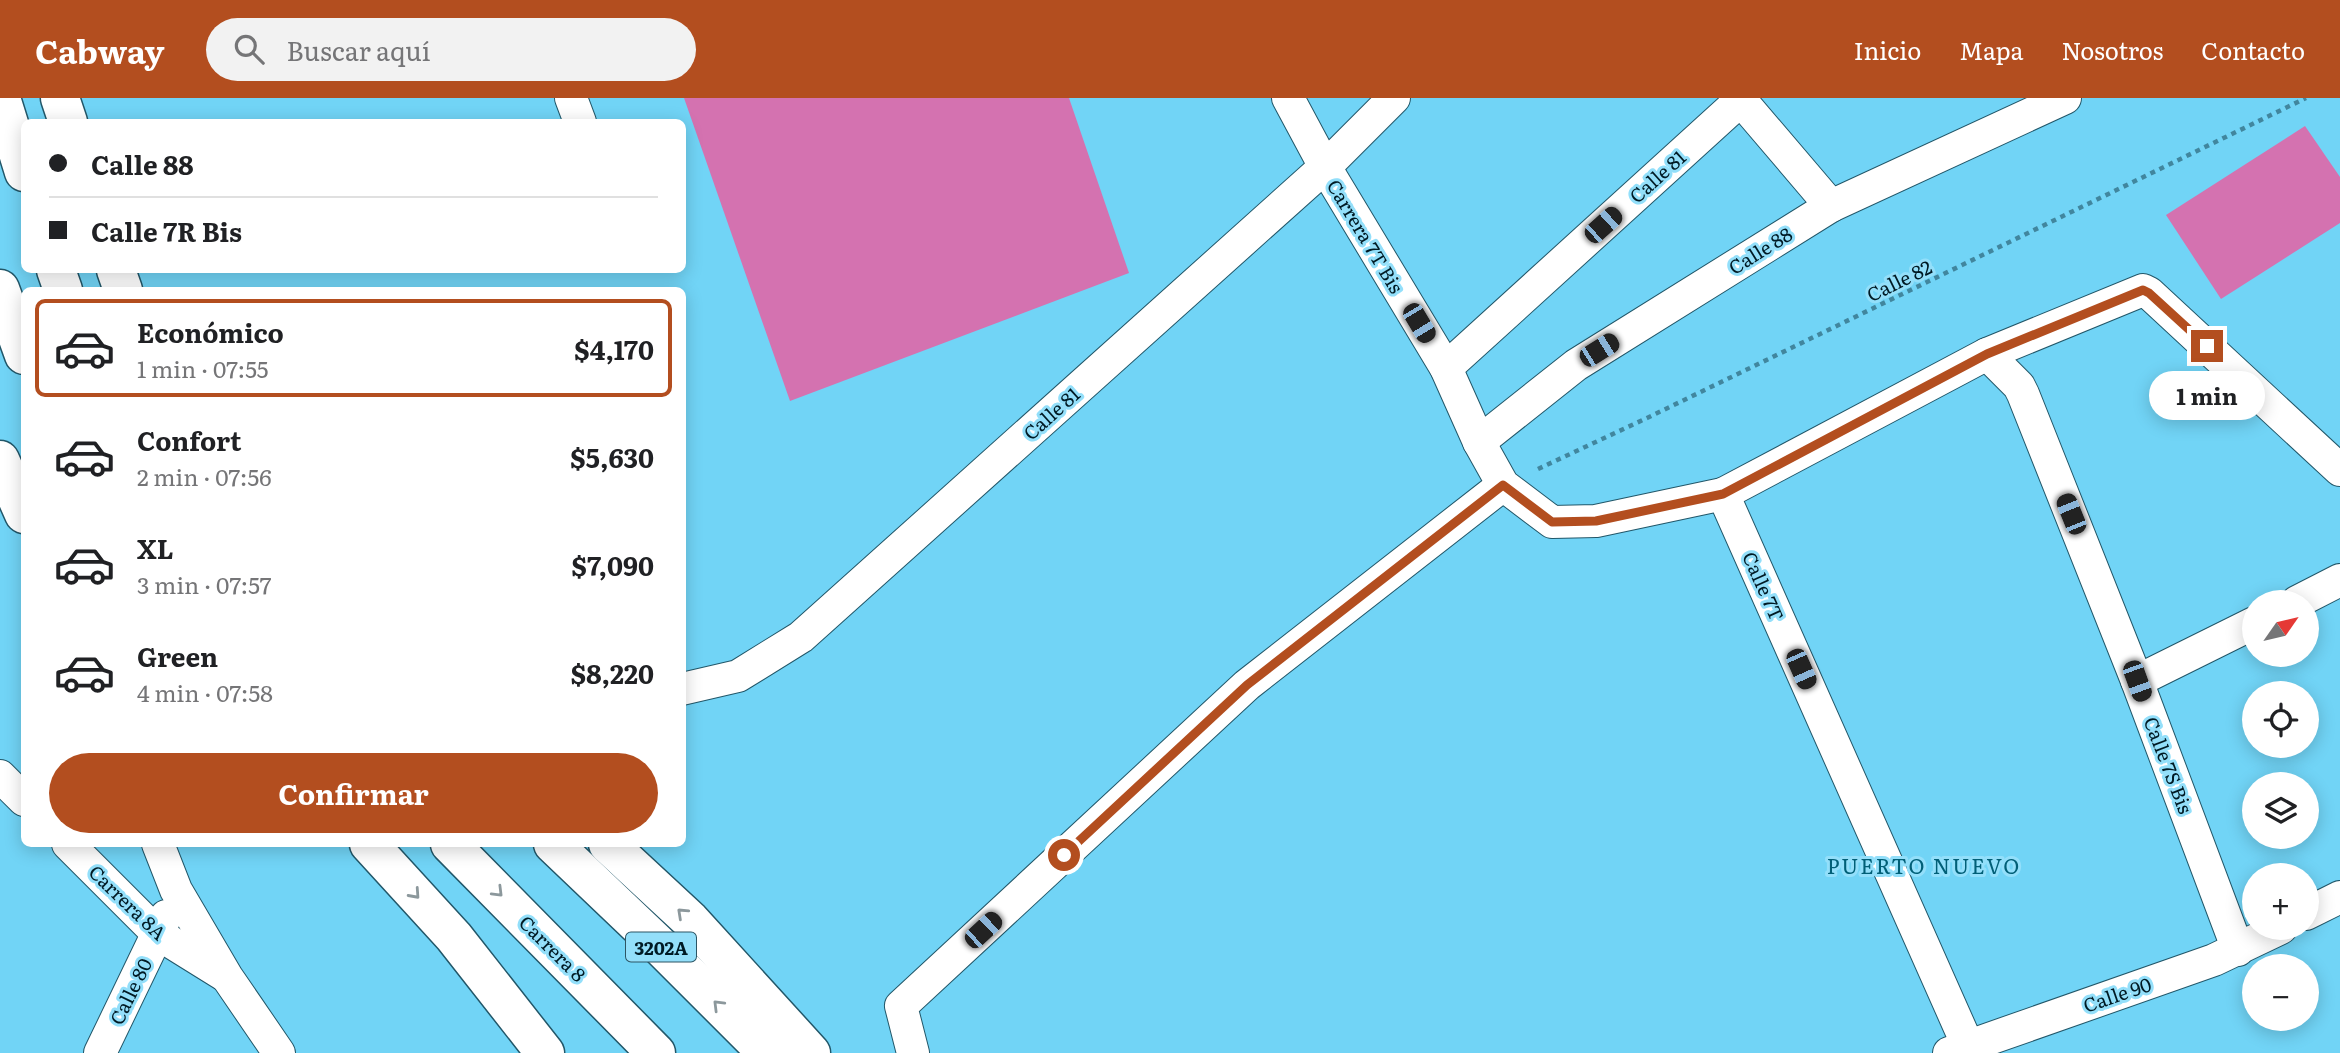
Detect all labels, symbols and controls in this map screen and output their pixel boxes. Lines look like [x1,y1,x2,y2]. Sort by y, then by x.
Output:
search box [206,18,696,81]
text: Cabway [35,25,164,74]
icon: search [230,30,268,68]
text: Buscar aquí [286,30,430,69]
text: Inicio [1854,32,1921,67]
text: Mapa [1959,32,2023,67]
text: Nosotros [2061,32,2163,67]
text: Contacto [2201,32,2305,67]
street label: Calle 81 [1622,143,1692,209]
text: Calle 88 [91,144,194,183]
street label: Carrera 7T Bis [1321,174,1411,299]
car [1581,203,1626,247]
text: Calle 7R Bis [91,211,242,250]
street label: Calle 88 [1723,219,1797,281]
street label: Calle 82 [1862,252,1936,308]
car [1400,300,1439,346]
text: Económico [137,312,284,351]
icon: car [53,317,116,380]
text: $4,170 [574,329,654,368]
car [1576,330,1623,370]
route end [2191,330,2223,362]
text: 1 min · 07:55 [137,351,269,385]
callout: 1 min [2149,370,2265,420]
text: 1 min [2176,378,2238,412]
street label: Calle 81 [1016,380,1086,446]
text: Confort [137,420,241,459]
icon: car [53,425,116,488]
text: $5,630 [570,437,654,476]
text: 2 min · 07:56 [137,459,272,493]
car [2054,491,2089,537]
text: XL [137,528,174,567]
icon: car [53,533,116,596]
text: $7,090 [572,545,654,584]
street label: Calle 7T [1736,547,1792,625]
text: 3 min · 07:57 [137,567,272,601]
north arrow [2242,590,2319,667]
map controls [2242,590,2319,1031]
text: Green [137,636,218,675]
icon: car [53,641,116,704]
car [1783,646,1820,692]
text: $8,220 [571,653,654,692]
car [2120,658,2155,704]
text: 4 min · 07:58 [137,675,273,709]
button: locate [2242,681,2319,758]
street label: Calle 7S Bis [2138,712,2200,818]
button: Confirmar [49,753,658,833]
button: layers [2242,772,2319,849]
route start [1048,839,1080,871]
district label: PUERTO NUEVO [1827,849,2021,880]
street label: Carrera 8A [83,858,173,946]
button: + [2242,863,2319,940]
one-way arrow [489,884,502,897]
one-way arrow [406,886,419,899]
street label: Carrera 8 [513,908,593,988]
car [961,908,1006,952]
one-way arrow [677,909,690,921]
road number: 3202A [626,932,696,962]
street label: Calle 80 [102,953,158,1029]
button: − [2242,954,2319,1031]
street label: Calle 90 [2079,969,2155,1019]
one-way arrow [714,1000,727,1013]

